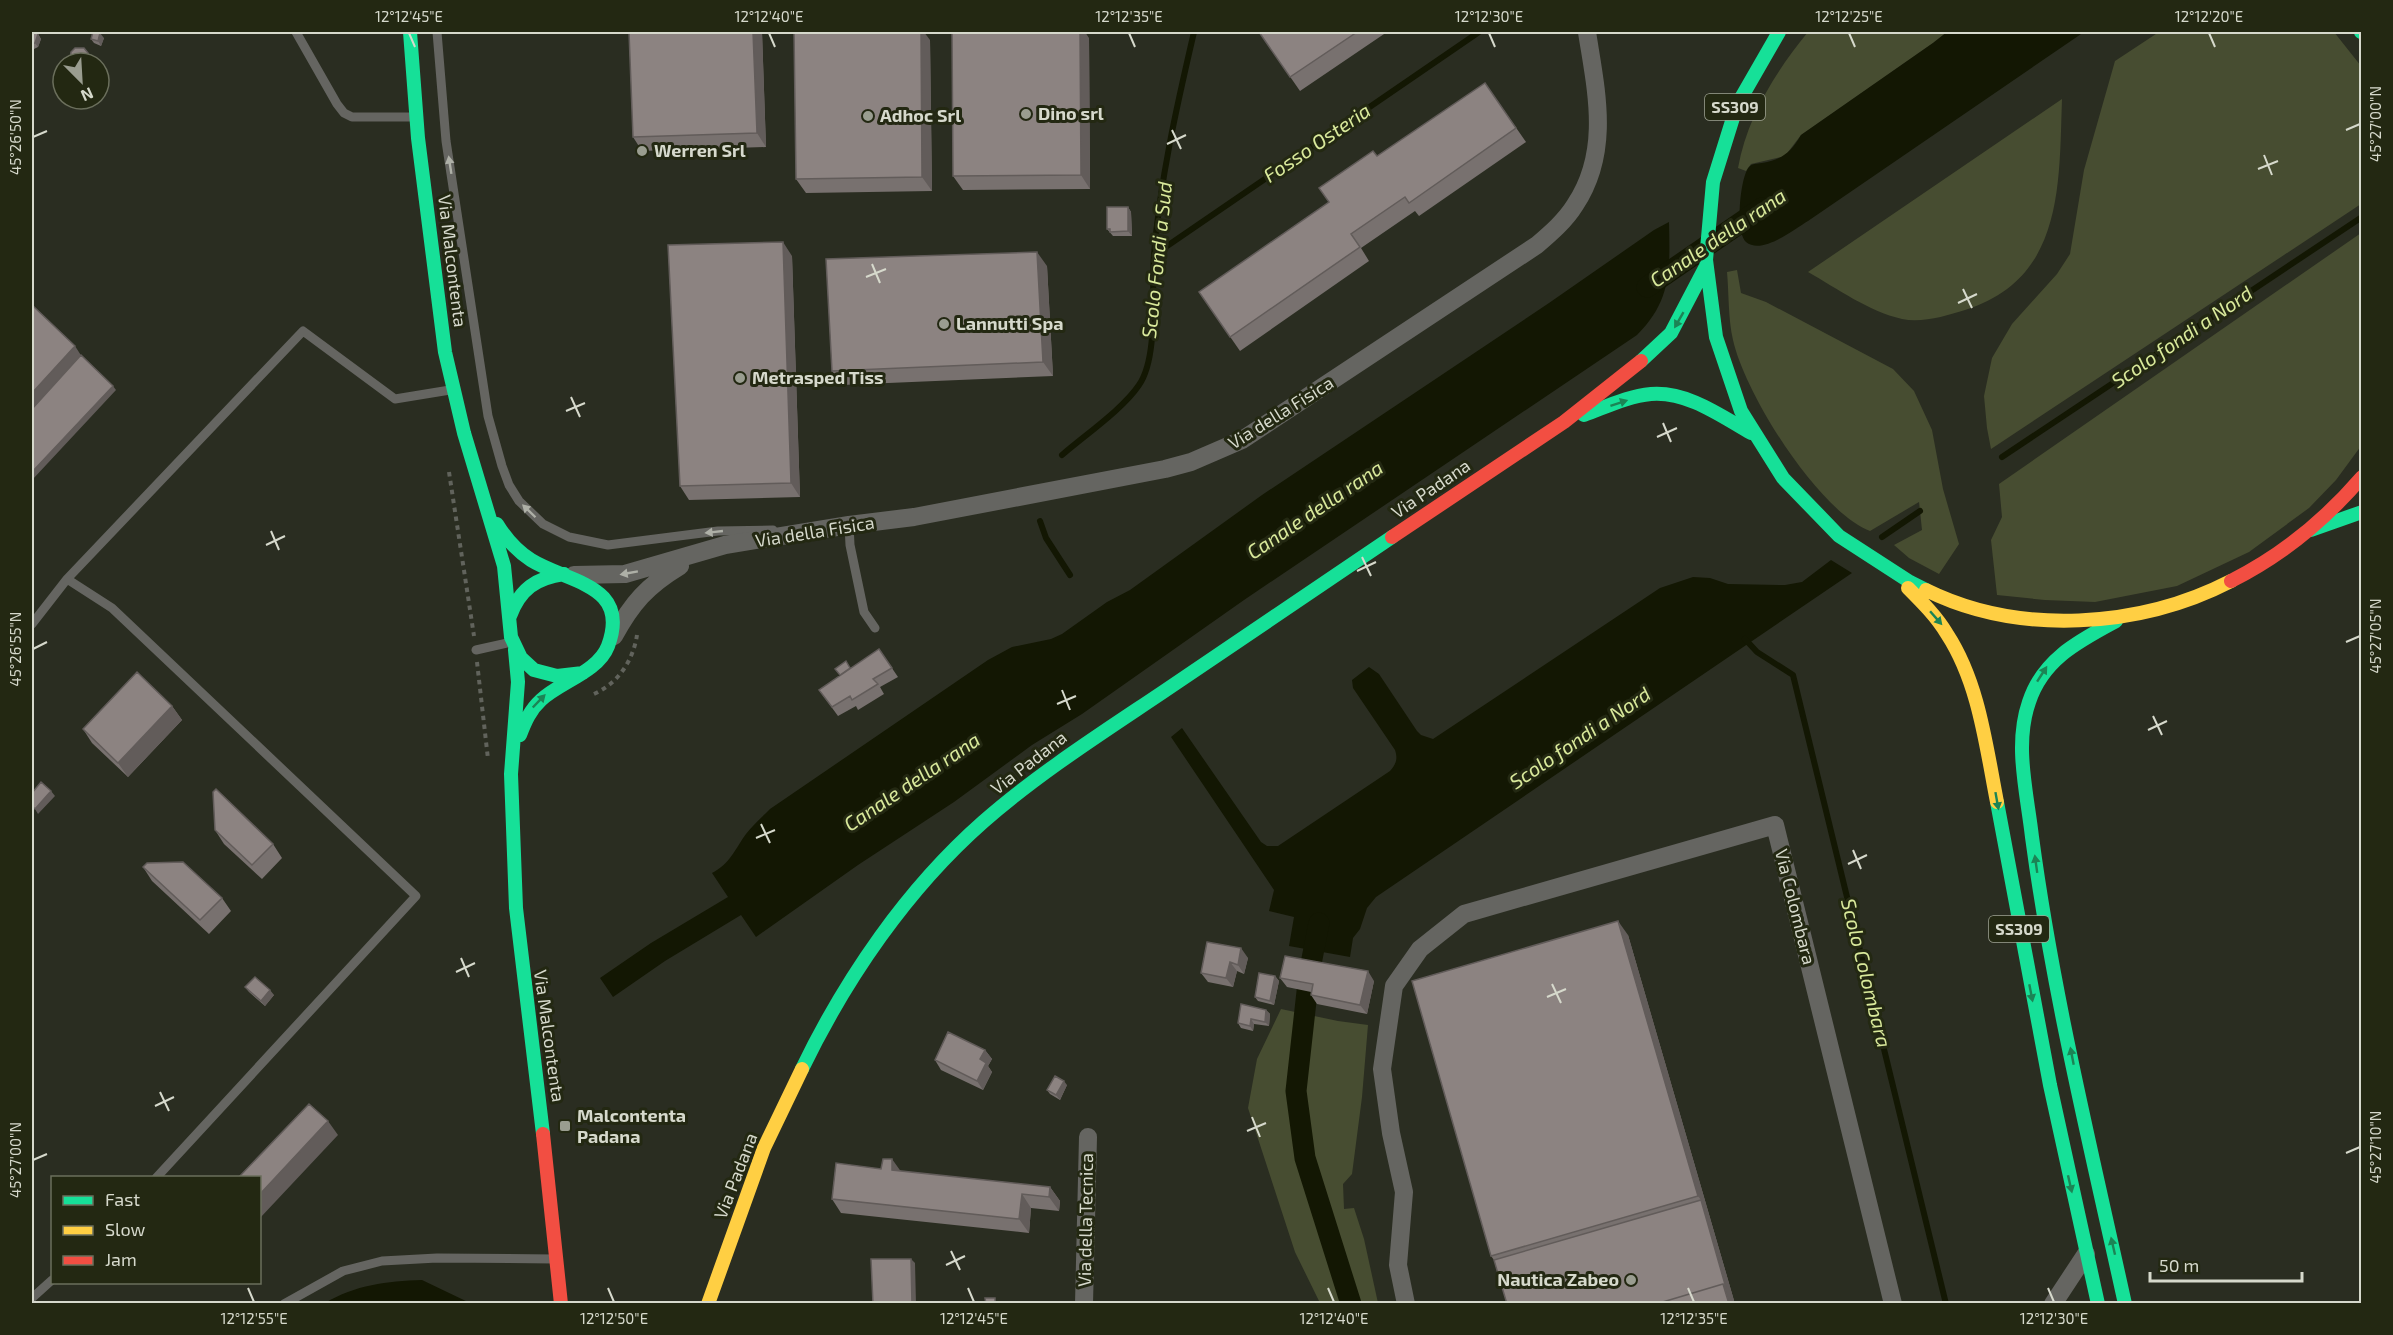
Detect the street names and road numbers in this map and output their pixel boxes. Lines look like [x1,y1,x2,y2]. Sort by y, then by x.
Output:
road number: SS309 [1705,94,1765,120]
street label: Via Malcontenta [434,193,472,328]
street label: Via della Fisica [1224,371,1337,453]
street label: Via Padana [1387,454,1474,523]
street label: Via della Fisica [754,511,876,551]
street label: Via Padana [986,726,1071,799]
street label: Via Colombara [1771,847,1821,967]
road number: SS309 [1989,916,2049,942]
street label: Via Malcontenta [530,968,570,1103]
street label: Via Padana [709,1130,762,1222]
street label: Via della Tecnica [1073,1153,1097,1287]

